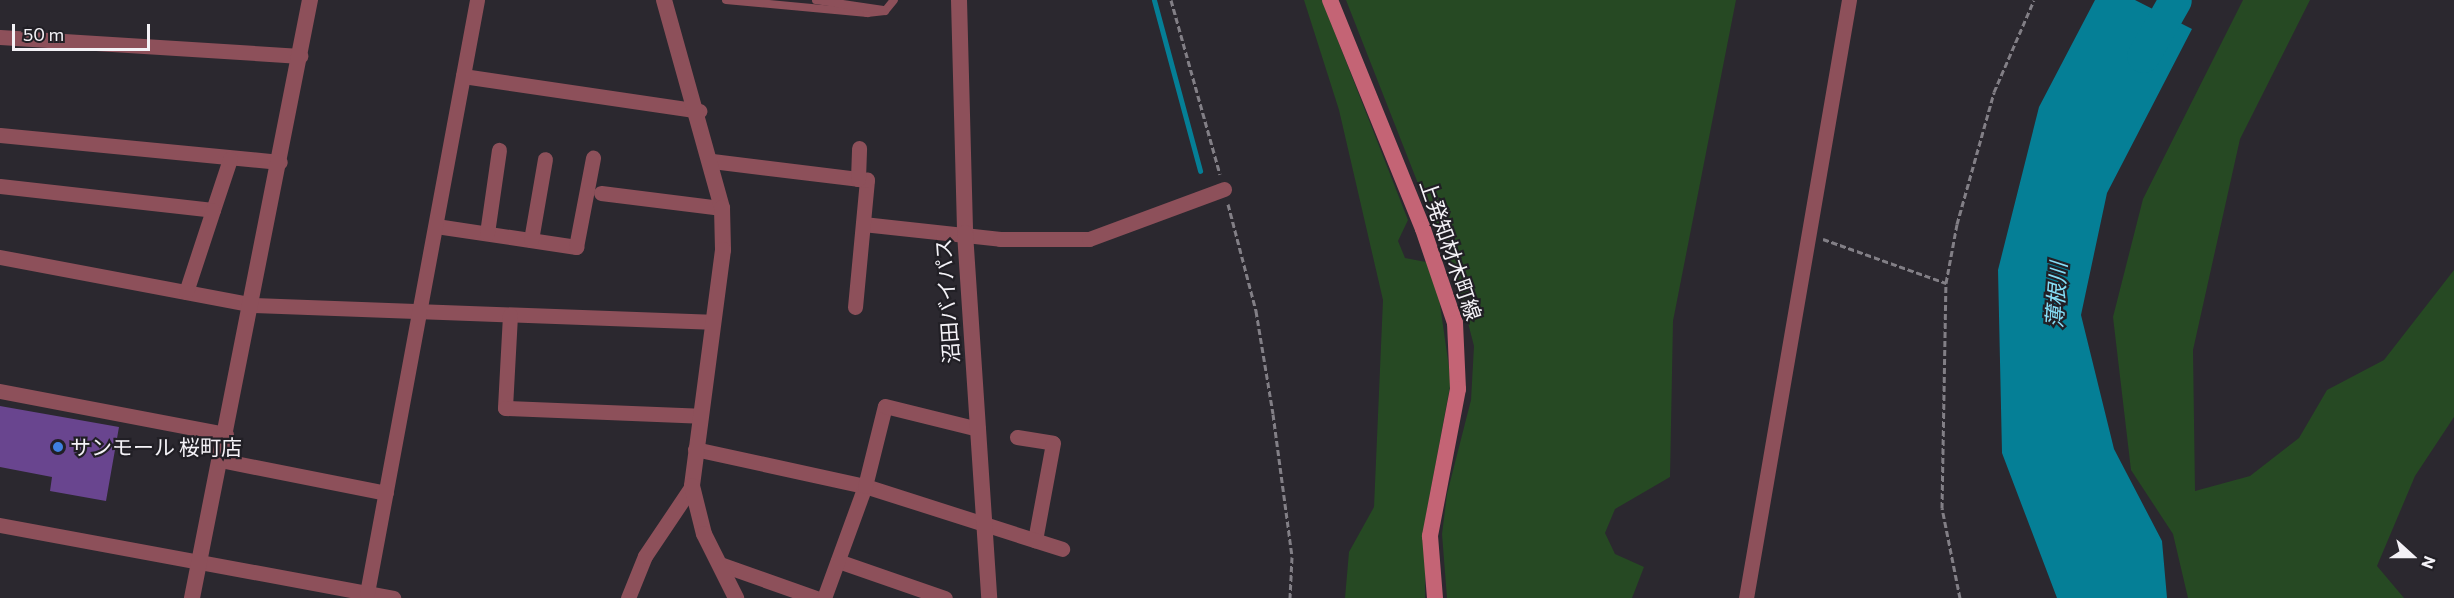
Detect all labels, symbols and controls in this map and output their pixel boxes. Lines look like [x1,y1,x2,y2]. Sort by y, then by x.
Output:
scale bar [15,12,153,50]
text: 50 m [23,23,64,45]
street label: 上発知材木町線 [1415,176,1487,324]
street label: 沼田バイパス [930,237,964,365]
water label: 薄根川 [2041,261,2071,329]
place label: サンモール 桜町店 [70,434,242,460]
marker: サンモール 桜町店 [51,440,65,454]
north arrow [2382,526,2442,586]
text: N [2418,554,2440,572]

